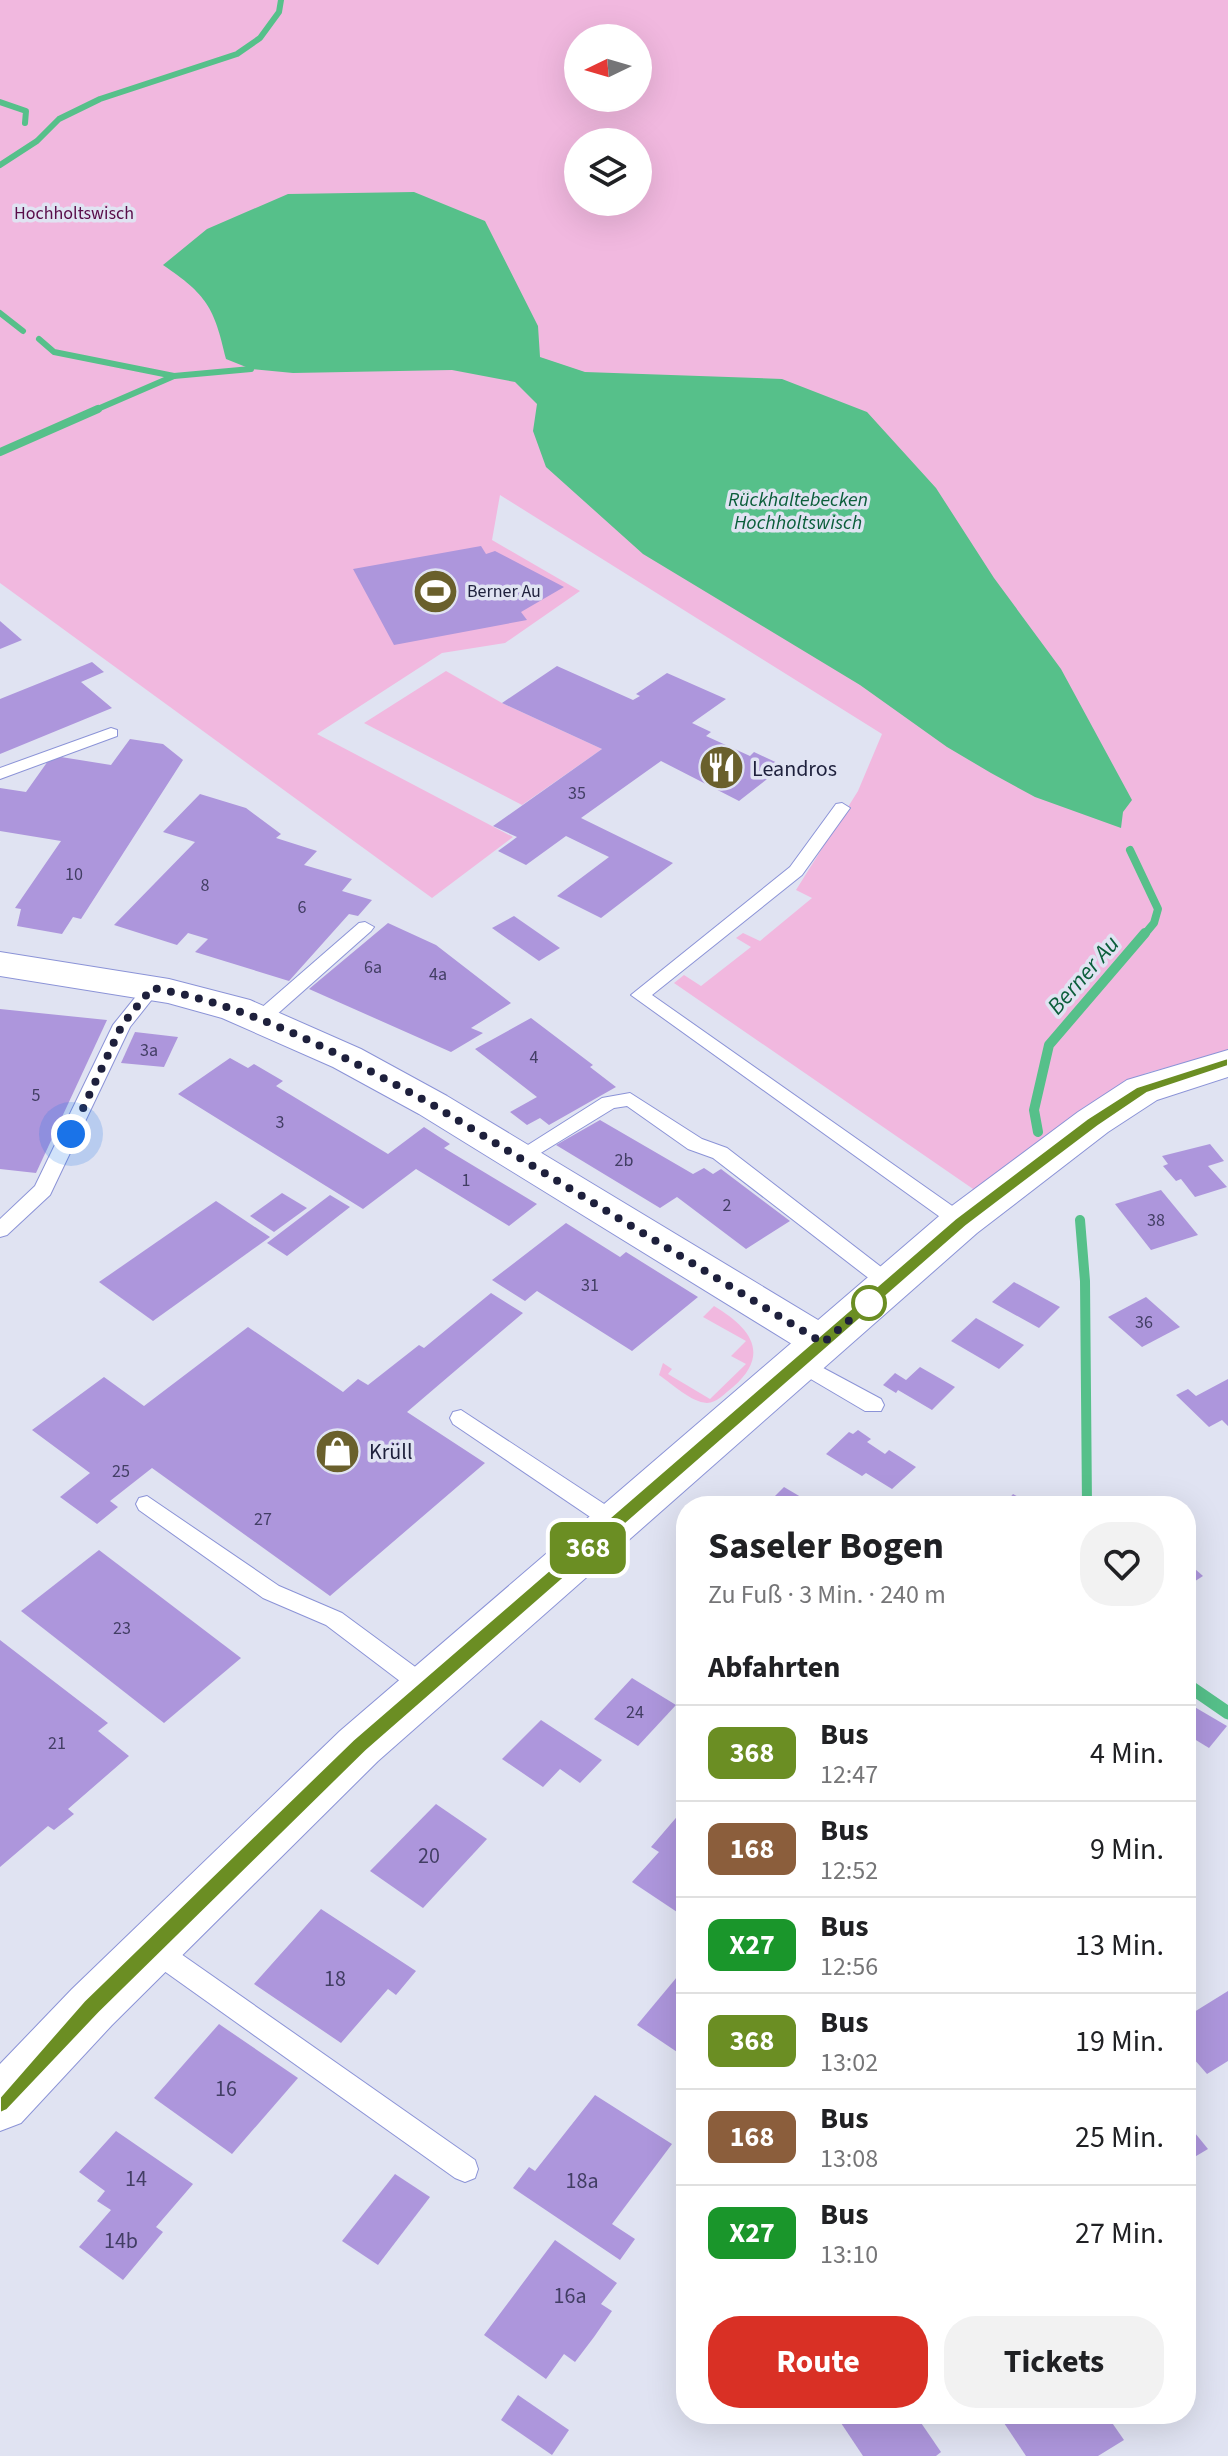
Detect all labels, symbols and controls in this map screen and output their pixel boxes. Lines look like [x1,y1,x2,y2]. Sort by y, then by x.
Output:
north arrow [564,24,652,112]
map controls [564,24,652,216]
button: layers [564,128,652,216]
park label: Hochholtswisch [14,201,134,226]
water label: Rückhaltebecken Hochholtswisch [728,486,868,537]
sports icon: Berner Au [412,567,460,615]
place label: Berner Au [467,579,541,604]
restaurant icon: Leandros [697,744,745,792]
place label: Leandros [752,753,837,785]
house number: 35 [568,781,586,806]
house number: 10 [65,862,83,887]
house number: 8 [201,873,210,898]
house number: 6 [298,895,307,920]
water label: Berner Au [1039,928,1128,1023]
house number: 6a [364,955,382,980]
house number: 4a [429,962,447,987]
house number: 3a [140,1038,158,1063]
house number: 4 [530,1045,539,1070]
house number: 5 [32,1083,41,1108]
house number: 3 [276,1110,285,1135]
your location [51,1114,91,1154]
house number: 2b [615,1148,633,1173]
house number: 1 [462,1168,470,1193]
house number: 2 [723,1193,732,1218]
house number: 38 [1147,1208,1165,1233]
house number: 31 [581,1273,599,1298]
unlabelled marker [852,1286,886,1320]
house number: 36 [1135,1310,1153,1335]
shop icon: Krüll [314,1427,362,1475]
place label: Krüll [369,1436,413,1468]
house number: 25 [112,1459,130,1484]
house number: 27 [254,1507,272,1532]
text: Saseler Bogen [708,1519,944,1573]
line badge: 368 [542,1522,634,1574]
button: heart [1080,1522,1164,1606]
text: 368 [566,1528,610,1568]
text: Zu Fuß · 3 Min. · 240 m [708,1576,946,1613]
house number: 23 [113,1616,131,1641]
text: Abfahrten [708,1646,840,1689]
house number: 24 [626,1700,644,1725]
text: Bus [820,1713,868,1756]
house number: 21 [48,1731,66,1756]
text: 4 Min. [1090,1732,1164,1775]
text: 368 [730,1733,774,1773]
text: 12:47 [820,1756,878,1793]
text: Bus [820,1809,868,1852]
text: 9 Min. [1090,1828,1164,1871]
text: 168 [730,1829,774,1869]
house number: 20 [418,1840,440,1872]
text: 12:52 [820,1852,878,1889]
text: Bus [820,1905,868,1948]
text: 13 Min. [1075,1924,1164,1967]
text: X27 [729,1925,775,1965]
text: 12:56 [820,1948,878,1985]
house number: 18 [324,1963,346,1995]
text: Bus [820,2001,868,2044]
text: 19 Min. [1075,2020,1164,2063]
text: 368 [730,2021,774,2061]
text: 13:02 [820,2044,878,2081]
house number: 16 [215,2073,237,2105]
text: Bus [820,2097,868,2140]
text: 25 Min. [1075,2116,1164,2159]
text: 168 [730,2117,774,2157]
text: 13:08 [820,2140,878,2177]
house number: 14 [125,2163,147,2195]
house number: 18a [566,2165,598,2197]
text: Bus [820,2193,868,2236]
text: 27 Min. [1075,2212,1164,2255]
text: X27 [729,2213,775,2253]
house number: 14b [104,2225,138,2257]
text: 13:10 [820,2236,878,2273]
house number: 16a [554,2280,586,2312]
button: Route [708,2316,928,2408]
button: Tickets [944,2316,1164,2408]

